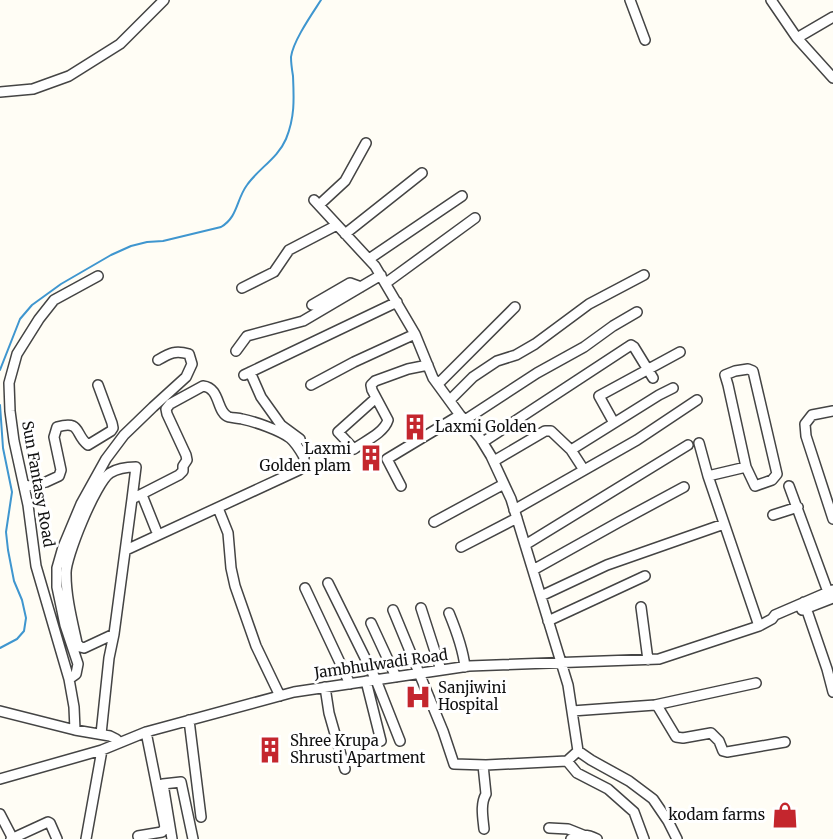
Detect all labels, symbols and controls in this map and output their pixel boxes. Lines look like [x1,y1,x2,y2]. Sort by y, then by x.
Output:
building icon: Laxmi Golden [400,412,430,442]
place label: Laxmi Golden [435,417,537,436]
street label: Sun Fantasy Road [18,419,59,548]
place label: Laxmi Golden plam [259,439,351,475]
building icon: Laxmi Golden plam [356,443,386,473]
street label: Jambhulwadi Road [312,645,449,682]
place label: Sanjiwini Hospital [438,678,506,714]
hospital icon: Sanjiwini Hospital [403,682,433,712]
place label: Shree Krupa Shrusti Apartment [290,731,426,767]
building icon: Shree Krupa Shrusti Apartment [255,735,285,765]
shop icon: kodam farms [770,800,800,830]
place label: kodam farms [668,805,765,824]

